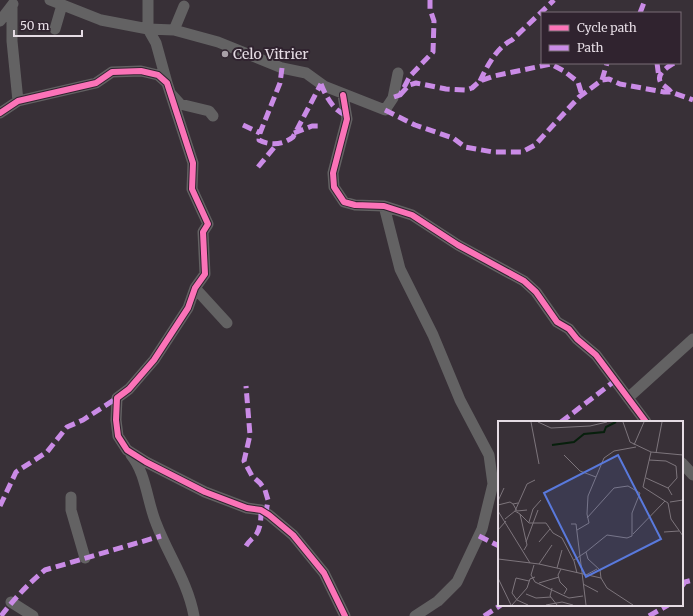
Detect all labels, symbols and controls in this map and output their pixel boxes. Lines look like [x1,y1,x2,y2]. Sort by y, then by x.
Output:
scale bar [14,12,82,38]
legend [541,12,681,64]
text: 50 m [20,18,49,33]
text: Cycle path [577,20,637,35]
text: Path [577,40,603,55]
place label: Celo Vitrier [233,45,309,63]
marker: Celo Vitrier [220,49,230,59]
inset map [498,421,683,606]

